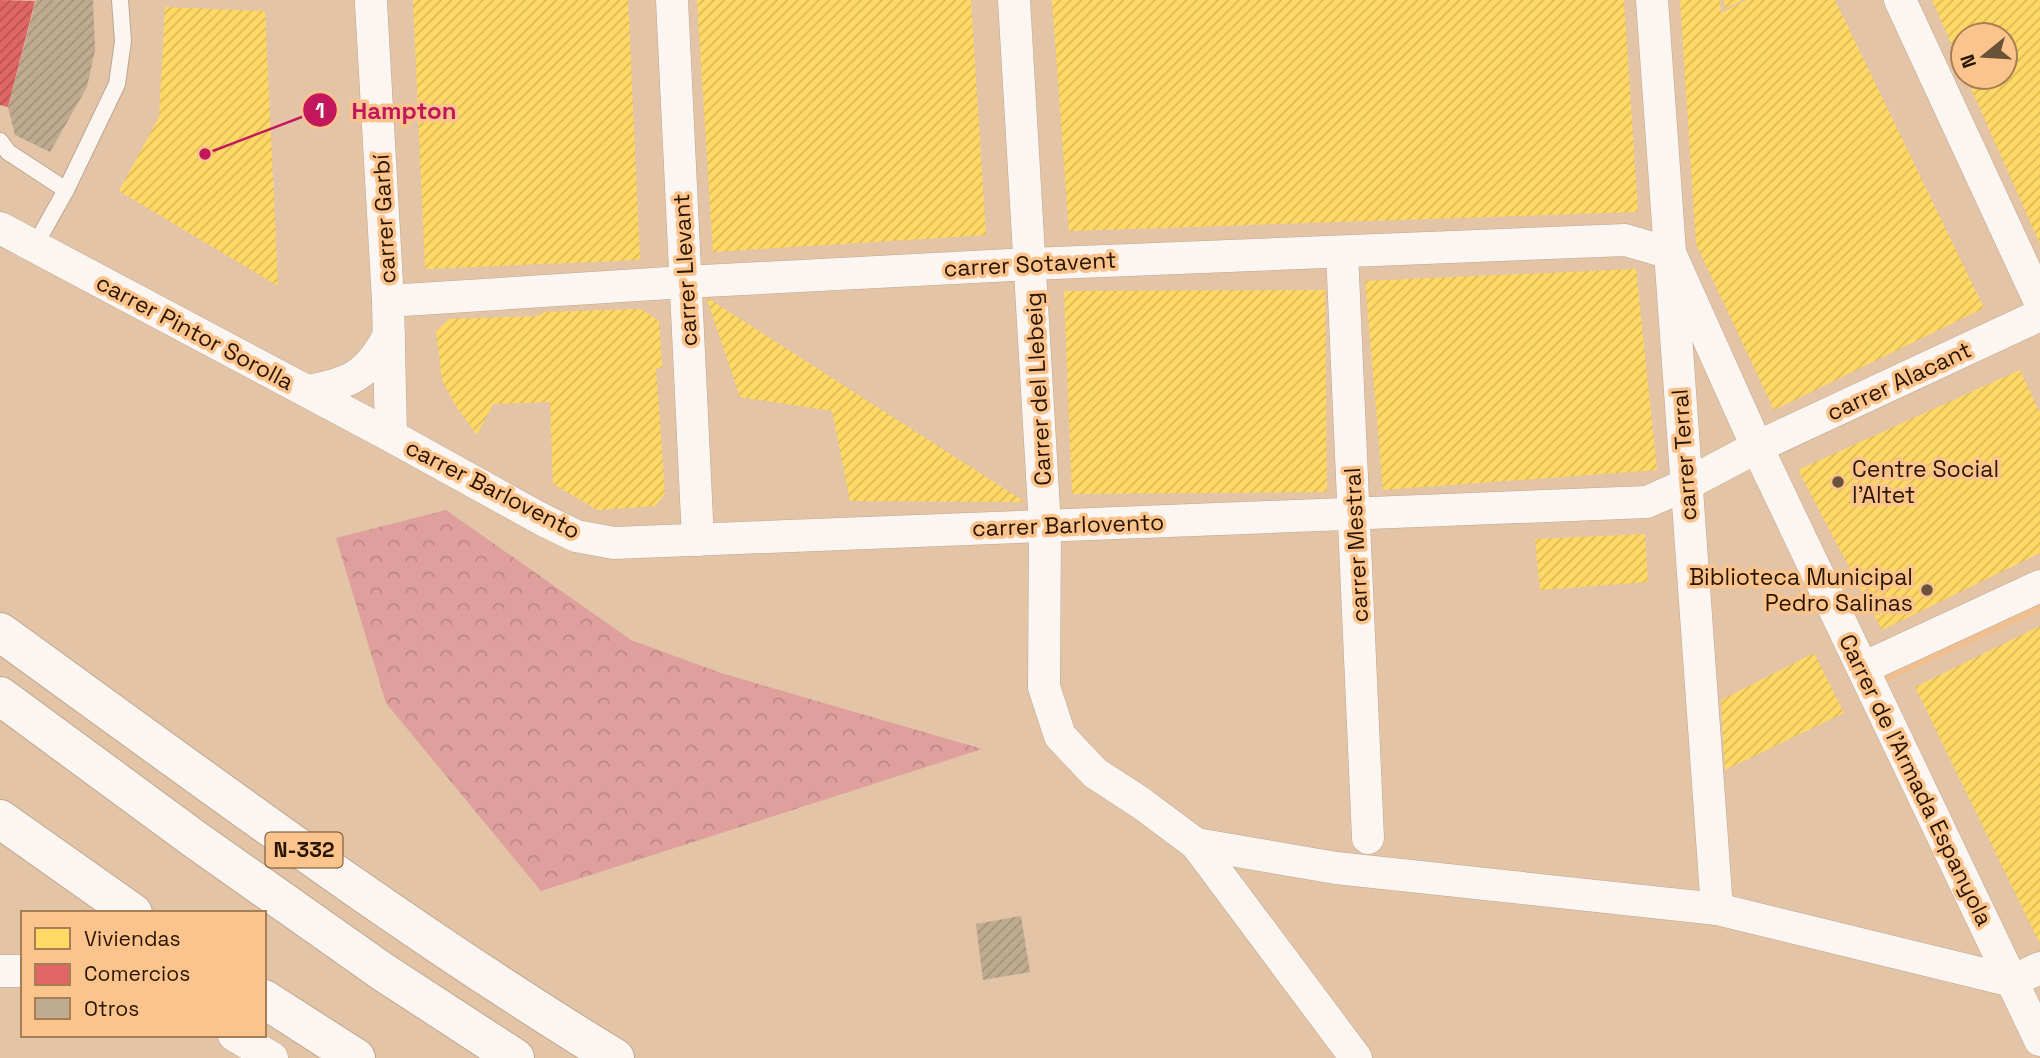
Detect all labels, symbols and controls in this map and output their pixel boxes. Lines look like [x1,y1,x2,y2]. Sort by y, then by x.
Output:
north arrow [1949,21,2019,91]
text: N [1954,51,1982,71]
callout: Hampton [302,88,470,133]
text: Hampton [351,95,457,126]
text: 1 [315,97,325,124]
street label: carrer Garbí [366,153,402,285]
street label: carrer Llevant [666,193,704,347]
street label: carrer Sotavent [943,244,1117,284]
street label: carrer Pintor Sorolla [91,267,299,397]
street label: Carrer del Llebeig [1018,291,1058,487]
street label: carrer Alacant [1822,334,1976,428]
street label: carrer Terral [1664,388,1704,522]
street label: carrer Barlovento [401,432,585,546]
place label: Centre Social l'Altet [1852,454,1999,510]
street label: carrer Mestral [1337,467,1375,623]
marker: Centre Social l'Altet [1830,474,1846,490]
street label: carrer Barlovento [971,507,1165,543]
place label: Biblioteca Municipal Pedro Salinas [1689,562,1913,618]
marker: Biblioteca Municipal Pedro Salinas [1919,582,1935,598]
street label: Carrer de l'Armada Espanyola [1832,629,2000,931]
road number: N-332 [266,832,342,868]
legend [21,911,266,1037]
text: Viviendas [84,925,181,952]
text: Comercios [84,960,190,987]
text: Otros [84,995,139,1022]

